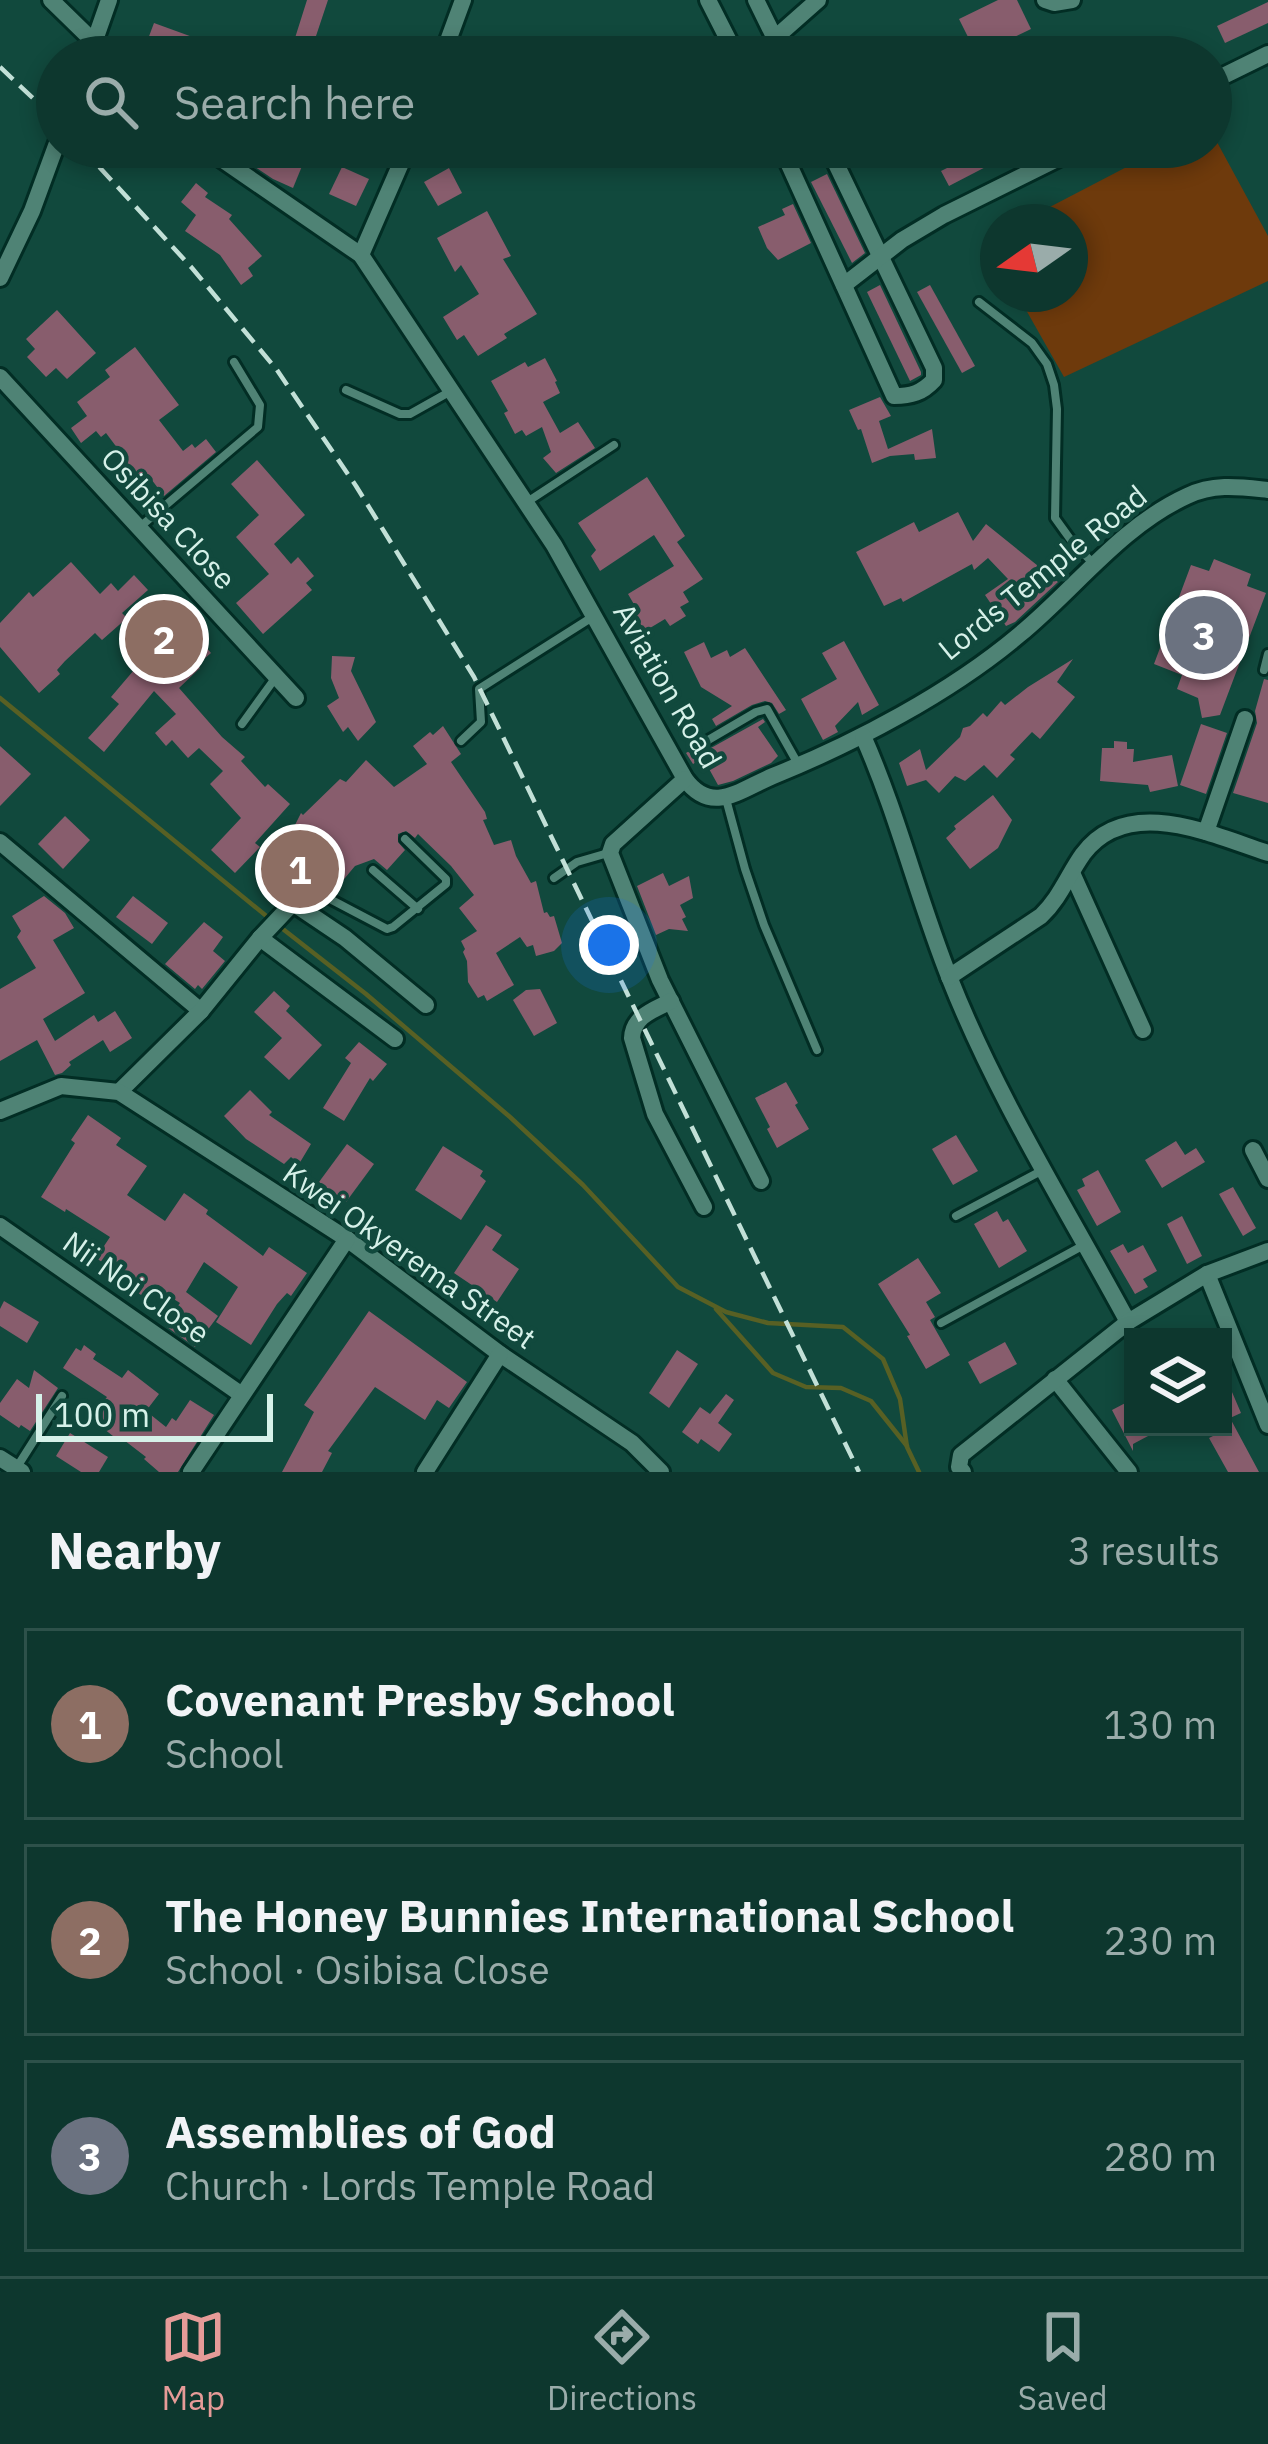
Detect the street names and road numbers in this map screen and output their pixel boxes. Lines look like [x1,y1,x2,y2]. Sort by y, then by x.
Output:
street label: Osibisa Close [93,439,245,597]
street label: Lords Temple Road [930,476,1154,668]
street label: Aviation Road [605,595,731,775]
street label: Kwei Okyerema Street [276,1153,544,1357]
street label: Nii Noi Close [56,1222,218,1352]

